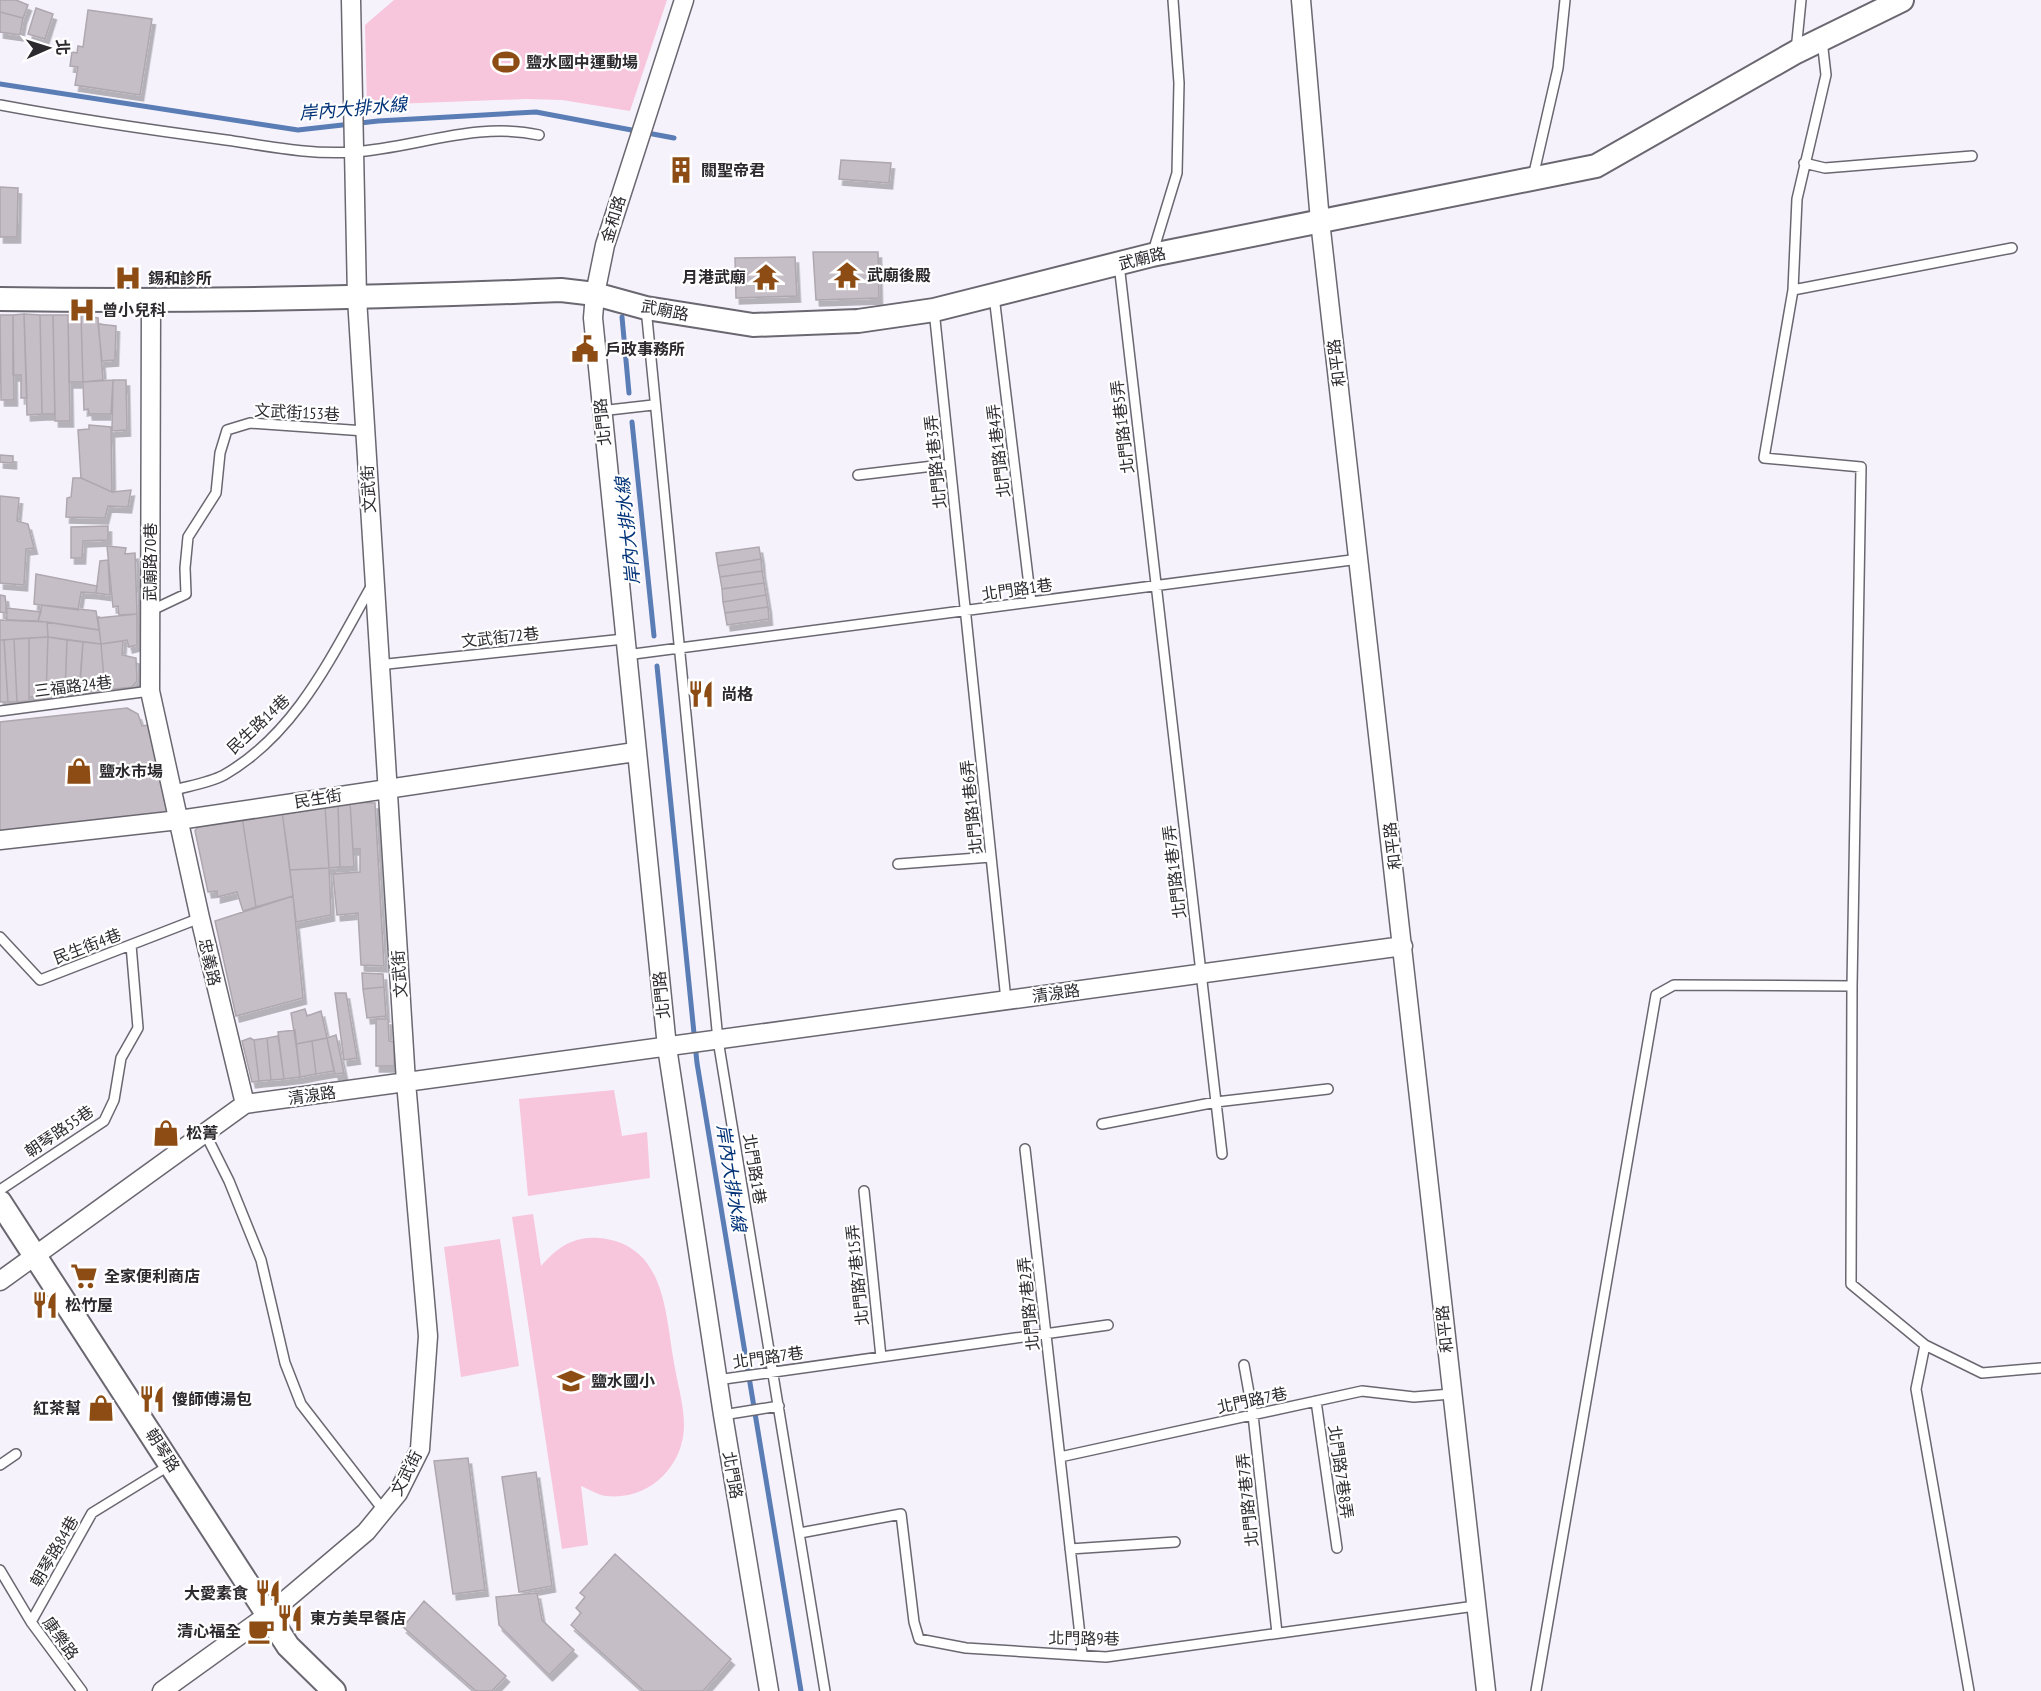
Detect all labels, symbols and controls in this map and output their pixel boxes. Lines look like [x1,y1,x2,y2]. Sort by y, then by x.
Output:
north arrow [18,18,78,78]
text: 北 [53,39,73,56]
sports icon: 鹽水國中運動場 [491,47,521,77]
place label: 鹽水國中運動場 [526,52,638,72]
water label: 岸內大排水線 [298,92,410,125]
building icon: 關聖帝君 [666,155,696,185]
place label: 關聖帝君 [701,160,765,180]
street label: 金和路 [596,193,630,245]
street label: 武廟路 [1116,242,1168,274]
temple icon: 武廟後殿 [832,260,862,290]
temple icon: 月港武廟 [751,262,781,292]
hospital icon: 錫和診所 [113,263,143,293]
place label: 武廟後殿 [867,265,931,285]
place label: 月港武廟 [682,267,746,287]
place label: 錫和診所 [148,268,212,288]
hospital icon: 曾小兒科 [67,295,97,325]
street label: 武廟路 [640,296,690,324]
place label: 曾小兒科 [102,300,166,320]
public building icon: 戶政事務所 [570,334,600,364]
street label: 和平路 [1323,338,1349,388]
place label: 戶政事務所 [605,339,685,359]
street label: 北門路1巷5弄 [1106,379,1138,475]
street label: 北門路 [590,397,614,447]
street label: 文武街153巷 [254,400,340,424]
street label: 北門路1巷4弄 [982,403,1014,499]
street label: 北門路1巷3弄 [920,414,950,510]
street label: 文武街 [357,465,379,513]
water label: 岸內大排水線 [610,474,645,586]
street label: 武廟路70巷 [140,523,160,601]
street label: 北門路1巷 [980,574,1054,604]
street label: 文武街72巷 [460,623,540,651]
street label: 三福路24巷 [33,671,113,701]
restaurant icon: 尚格 [686,679,716,709]
place label: 尚格 [721,684,754,704]
street label: 民生路14巷 [223,690,293,758]
shop icon: 鹽水市場 [64,756,94,786]
street label: 北門路1巷6弄 [956,759,986,855]
place label: 鹽水市場 [99,761,163,781]
street label: 民生街 [293,784,343,812]
street label: 和平路 [1379,821,1405,871]
street label: 北門路1巷7弄 [1158,824,1190,920]
street label: 民生街4巷 [50,924,124,968]
street label: 忠義路 [195,936,225,988]
street label: 文武街 [387,949,411,999]
street label: 北門路 [649,970,673,1020]
street label: 清湶路 [1031,980,1081,1006]
street label: 清湶路 [287,1082,337,1108]
street label: 朝琴路55巷 [21,1101,97,1161]
shop icon: 松菁 [151,1118,181,1148]
place label: 松菁 [186,1123,218,1143]
water label: 岸內大排水線 [712,1123,752,1235]
street label: 北門路1巷 [740,1132,770,1206]
street label: 北門路7巷15弄 [842,1223,872,1327]
street label: 北門路7巷2弄 [1013,1256,1043,1352]
supermarket icon: 全家便利商店 [69,1261,99,1291]
place label: 全家便利商店 [104,1266,200,1286]
restaurant icon: 松竹屋 [30,1290,60,1320]
place label: 松竹屋 [65,1295,113,1315]
street label: 和平路 [1432,1304,1456,1354]
street label: 北門路7巷 [731,1342,805,1372]
school or university icon: 鹽水國小 [556,1366,586,1396]
place label: 鹽水國小 [591,1371,655,1391]
street label: 北門路7巷 [1215,1383,1289,1417]
restaurant icon: 傻師傅湯包 [137,1384,167,1414]
place label: 傻師傅湯包 [172,1389,252,1409]
shop icon: 紅茶幫 [86,1393,116,1423]
place label: 紅茶幫 [33,1398,81,1418]
street label: 朝琴路 [142,1424,184,1476]
street label: 北門路7巷8弄 [1325,1424,1357,1520]
street label: 文武街 [386,1447,426,1499]
street label: 北門路 [719,1450,747,1500]
street label: 北門路7巷7弄 [1232,1452,1262,1548]
street label: 朝琴路84巷 [26,1512,82,1590]
restaurant icon: 大愛素食 [253,1578,283,1608]
place label: 大愛素食 [184,1583,248,1603]
restaurant icon: 東方美早餐店 [275,1603,305,1633]
place label: 東方美早餐店 [310,1608,406,1628]
street label: 康樂路 [39,1613,83,1663]
cafe icon: 清心福全 [246,1616,276,1646]
place label: 清心福全 [177,1621,241,1641]
street label: 北門路9巷 [1048,1627,1120,1649]

